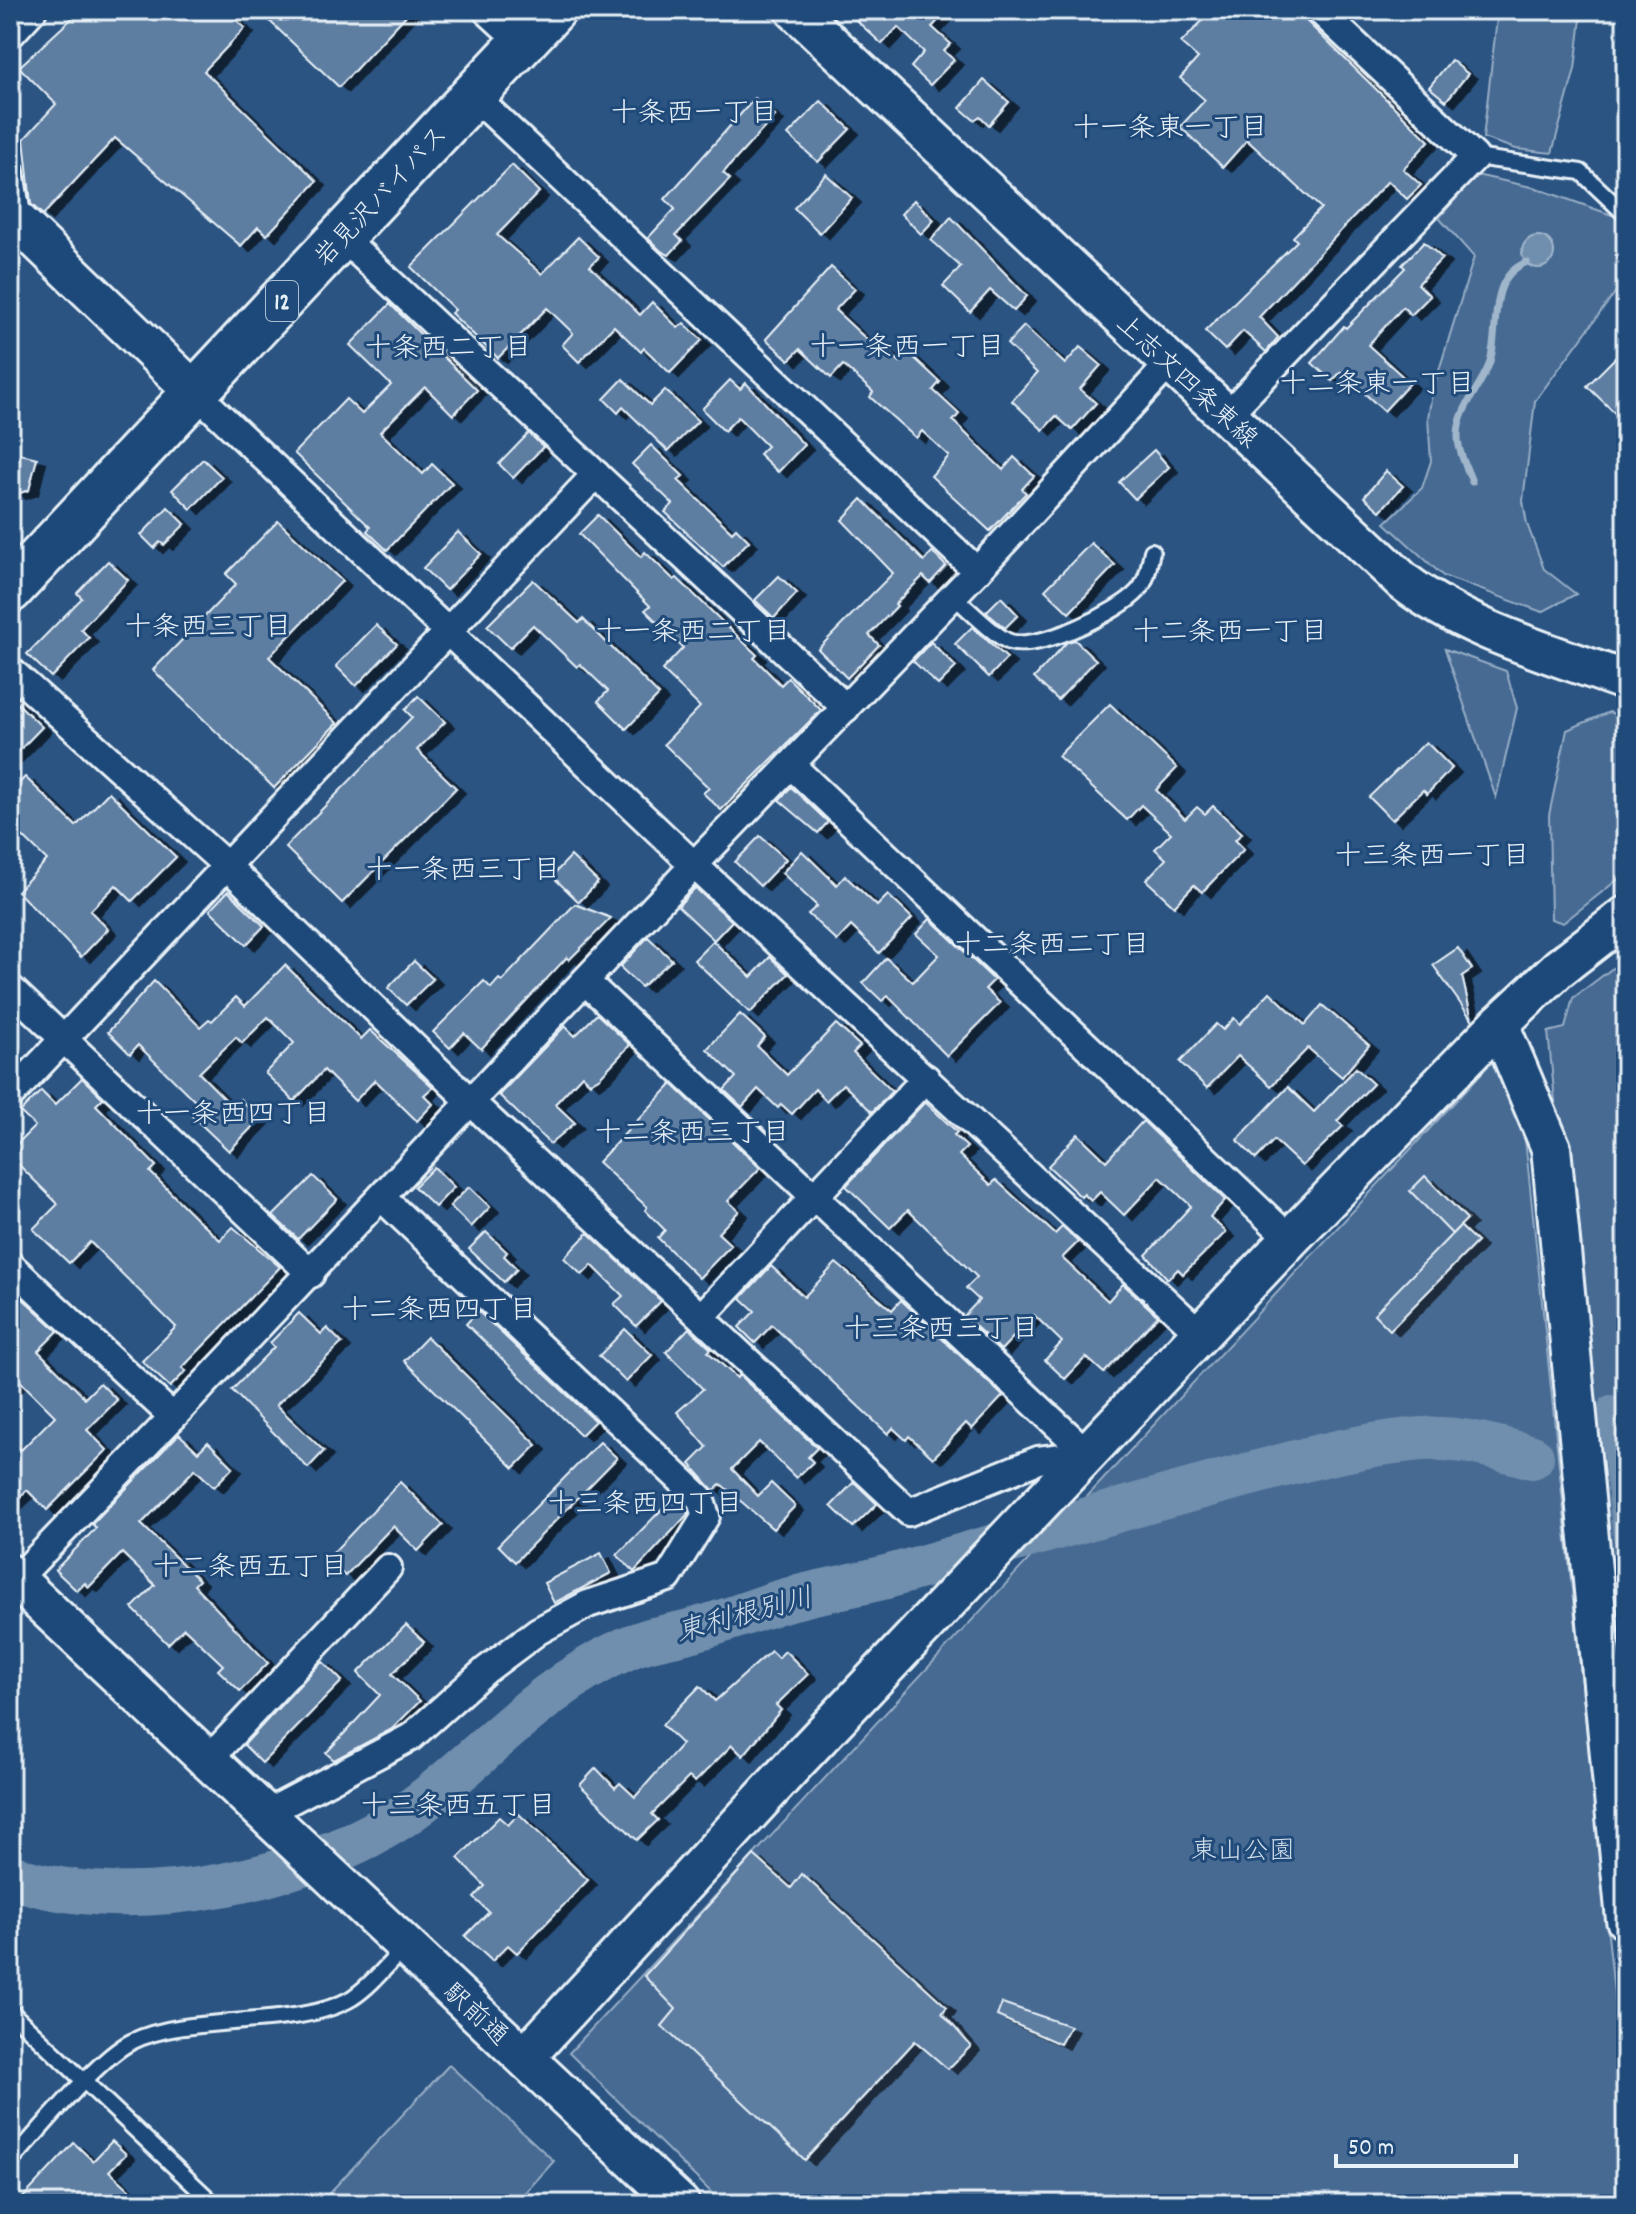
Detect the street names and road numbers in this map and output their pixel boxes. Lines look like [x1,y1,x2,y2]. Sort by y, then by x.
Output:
street label: 岩見沢バイパス [307,118,458,276]
road number: 12 [266,281,298,321]
street label: 上志文四条東線 [1106,307,1265,458]
street label: 駅前通 [433,1975,516,2056]

